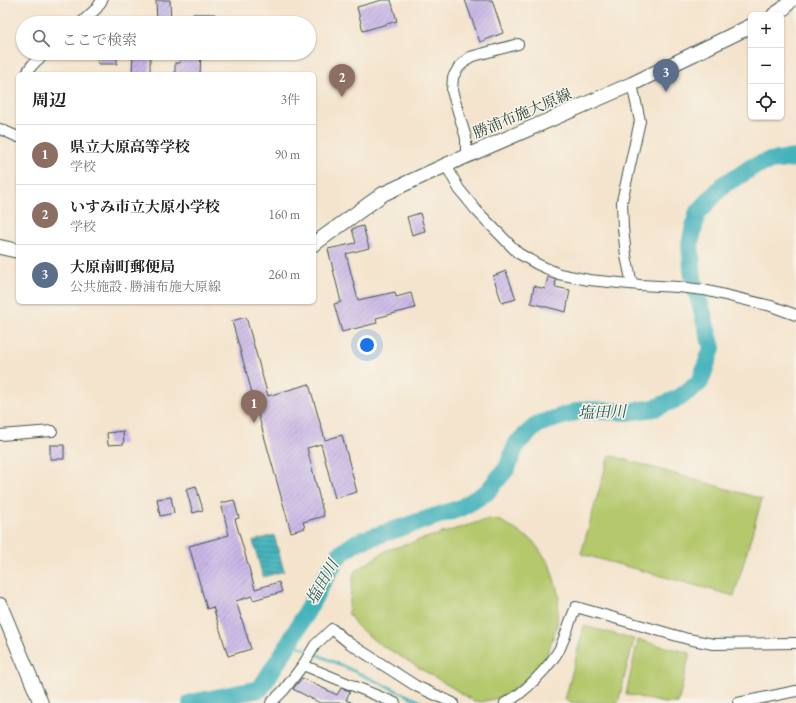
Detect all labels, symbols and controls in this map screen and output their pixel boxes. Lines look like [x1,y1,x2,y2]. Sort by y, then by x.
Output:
map controls [748,12,784,120]
button: + [748,12,784,48]
search box [16,16,316,60]
icon: search [30,27,52,49]
text: ここで検索 [62,30,137,49]
button: − [748,48,784,84]
pin: 3 [653,59,679,92]
pin: 2 [329,64,355,97]
street label: 勝浦布施大原線 [470,84,574,142]
button: locate [748,84,784,120]
text: 周辺 [32,89,66,111]
text: 3件 [281,91,300,108]
text: 県立大原高等学校 [70,137,190,156]
text: 1 [42,146,48,163]
text: 90 m [275,146,300,163]
text: 学校 [70,158,96,175]
text: いすみ市立大原小学校 [70,197,220,216]
text: 2 [42,206,48,223]
text: 160 m [269,206,300,223]
text: 学校 [70,218,96,235]
text: 大原南町郵便局 [70,257,175,276]
text: 3 [42,266,48,283]
text: 260 m [269,266,300,283]
text: 公共施設 · 勝浦布施大原線 [70,278,221,295]
your location [357,335,377,355]
pin: 1 [241,390,267,423]
water label: 塩田川 [578,401,628,423]
water label: 塩田川 [301,554,344,608]

